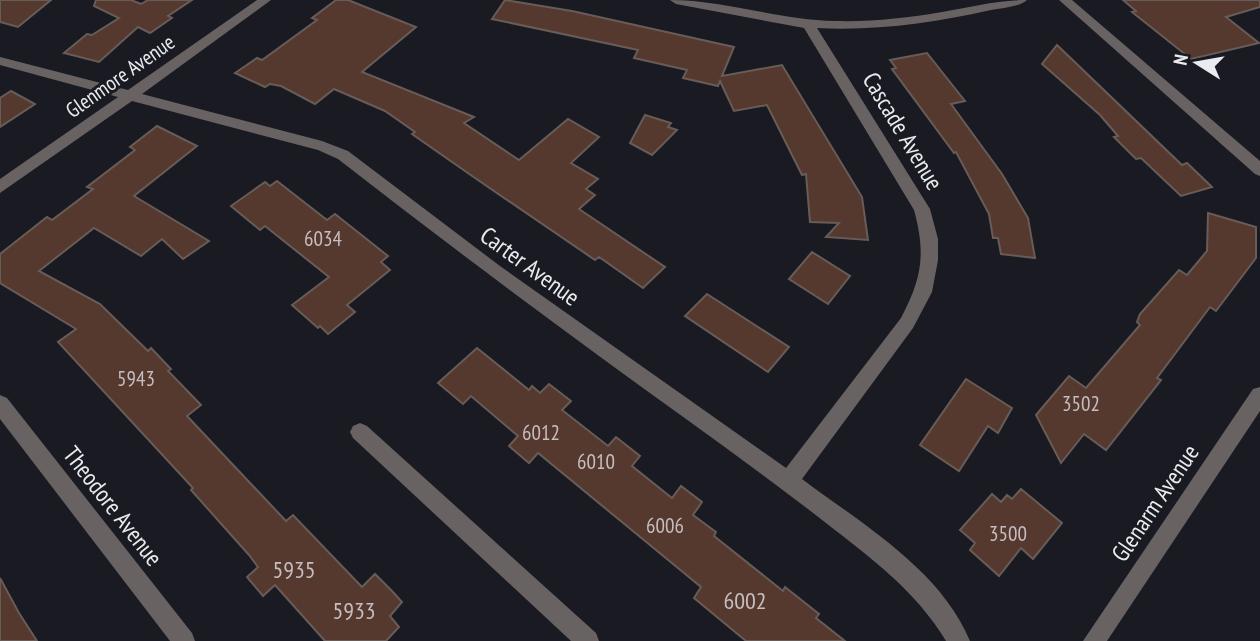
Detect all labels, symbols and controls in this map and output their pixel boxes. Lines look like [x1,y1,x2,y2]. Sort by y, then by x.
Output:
street label: Glenmore Avenue [60,28,180,124]
north arrow [1162,28,1232,98]
text: N [1168,52,1193,67]
street label: Cascade Avenue [856,66,950,196]
street label: Carter Avenue [474,220,586,312]
house number: 6034 [304,225,342,252]
house number: 5943 [117,365,155,392]
house number: 3502 [1062,390,1100,417]
house number: 6012 [522,419,560,446]
street label: Glenarm Avenue [1104,438,1206,568]
street label: Theodore Avenue [57,440,169,572]
house number: 6010 [577,448,615,475]
house number: 6006 [646,512,684,539]
house number: 3500 [989,520,1027,547]
house number: 5935 [272,554,316,585]
house number: 6002 [723,585,767,616]
house number: 5933 [332,595,376,626]

